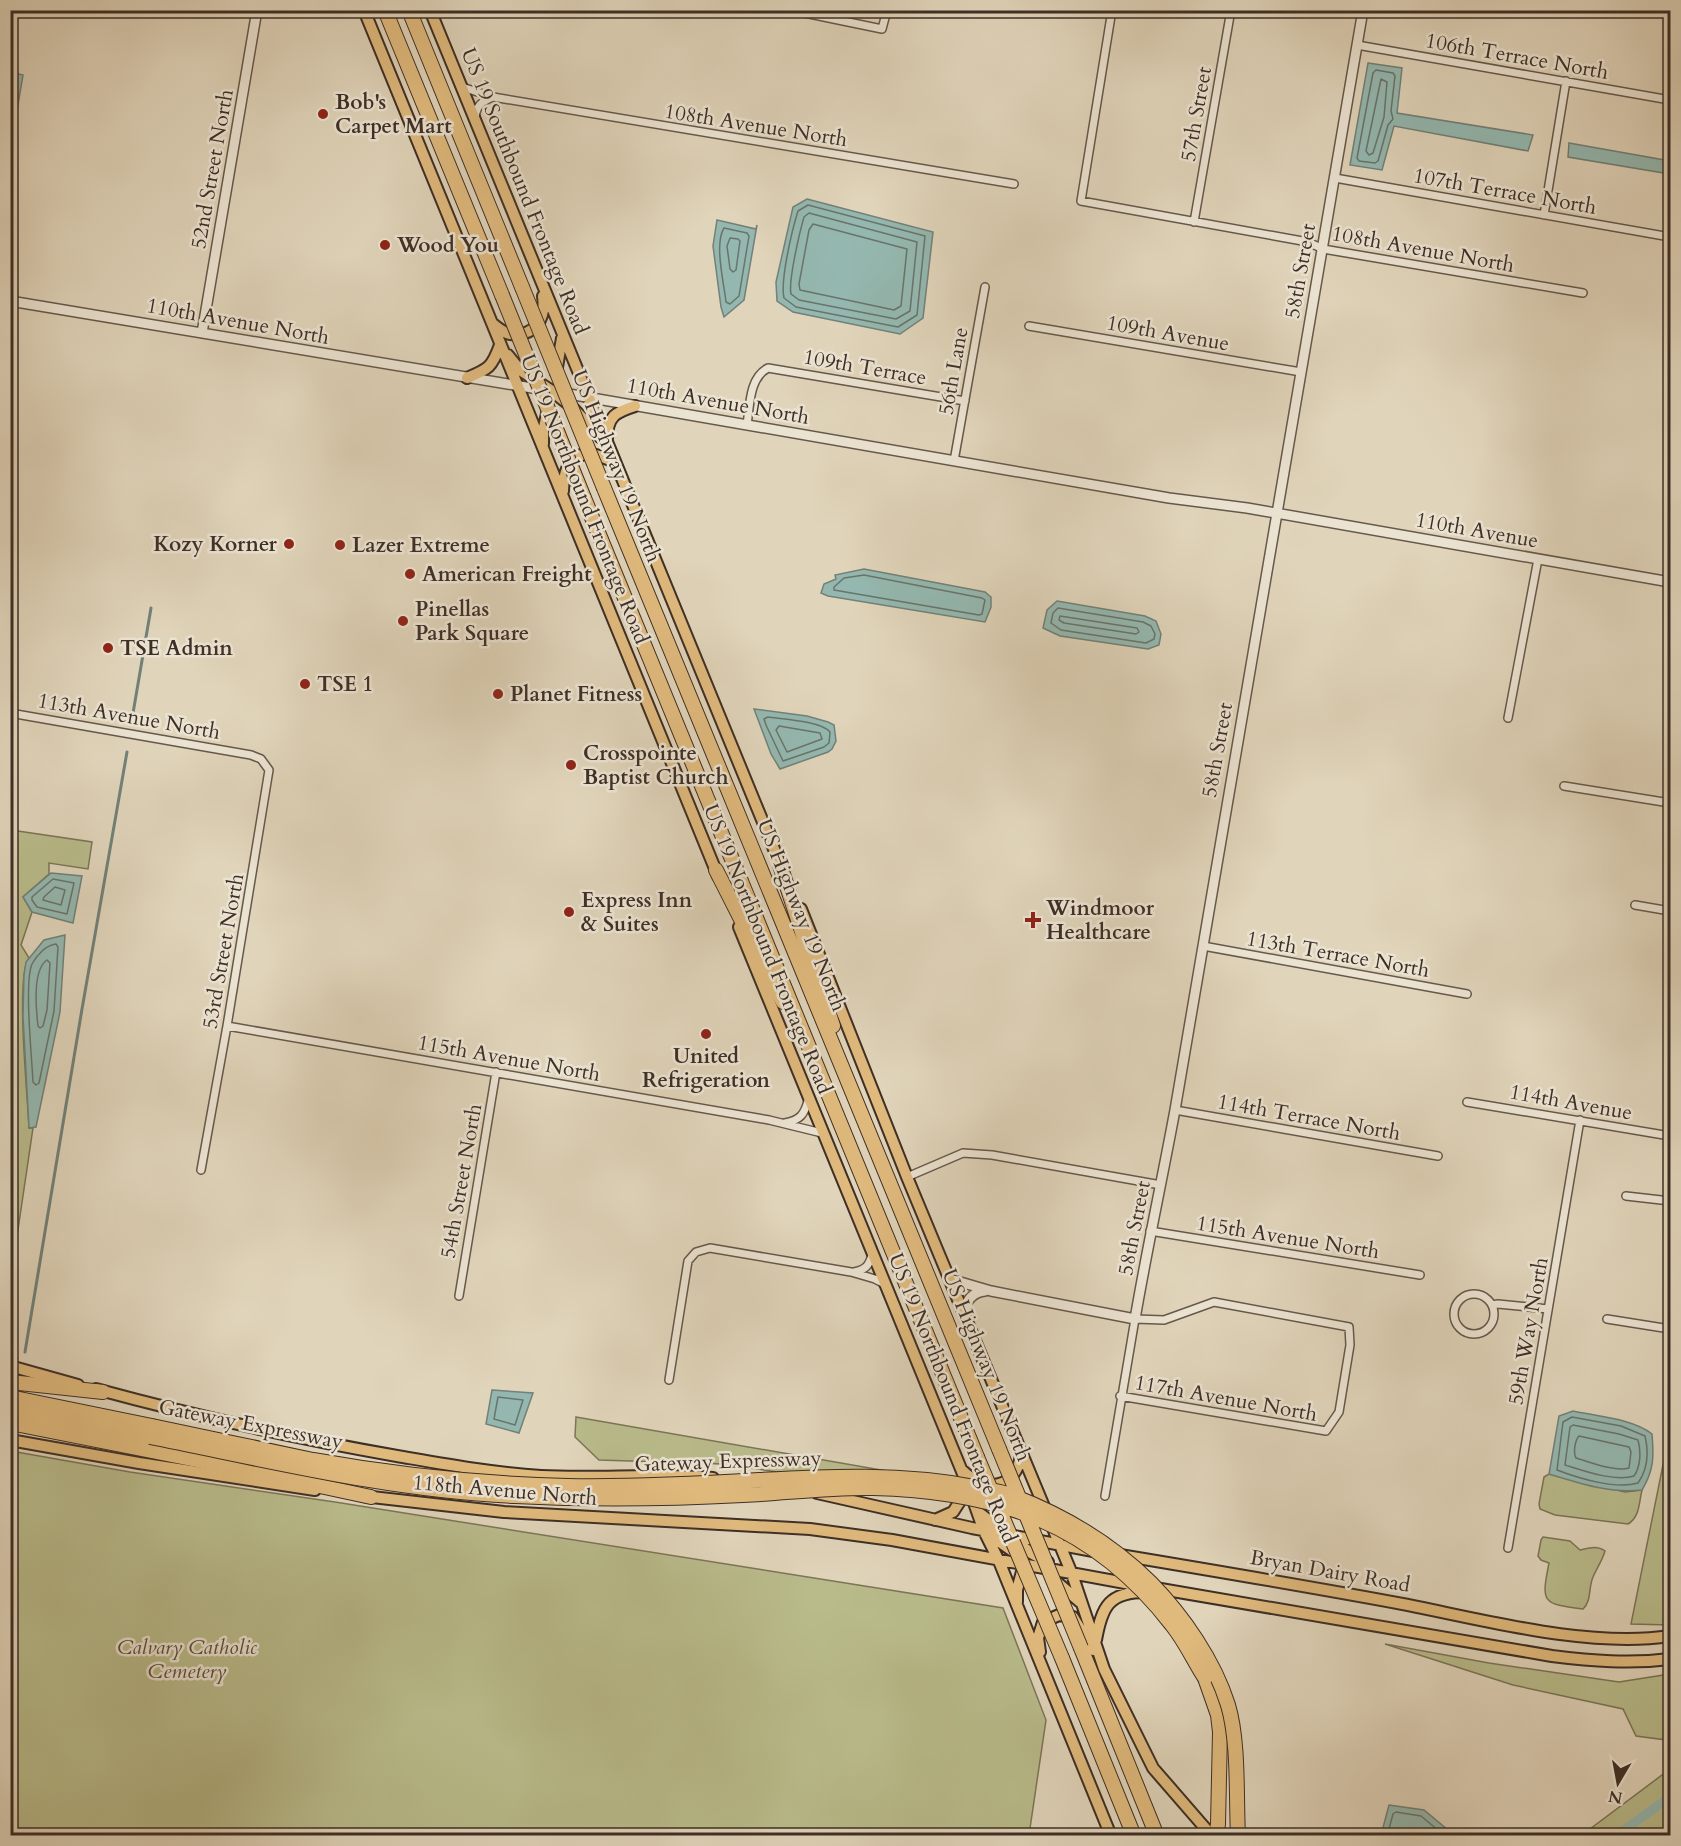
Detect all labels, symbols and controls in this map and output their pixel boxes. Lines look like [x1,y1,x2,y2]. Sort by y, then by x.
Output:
street label: 106th Terrace North [1423,26,1611,87]
street label: US 19 Southbound Frontage Road [454,44,595,339]
street label: 57th Street [1174,64,1219,164]
street label: 52nd Street North [184,87,241,251]
place label: Bob's Carpet Mart [335,88,452,141]
street label: 108th Avenue North [662,97,850,154]
marker: Bob's Carpet Mart [316,107,330,121]
street label: 107th Terrace North [1411,161,1599,222]
street label: 108th Avenue North [1329,219,1517,280]
street label: 58th Street [1278,221,1323,321]
place label: Wood You [396,231,499,260]
marker: Wood You [378,238,392,252]
street label: 110th Avenue North [144,291,332,352]
street label: 109th Avenue [1104,308,1232,359]
street label: 56th Lane [932,325,975,417]
street label: 109th Terrace [801,342,929,393]
street label: US 19 Northbound Frontage Road [513,350,656,648]
street label: US Highway 19 North [565,366,669,567]
street label: 110th Avenue North [624,371,812,432]
street label: 110th Avenue [1413,505,1541,556]
place label: Kozy Korner [153,530,278,559]
place label: Lazer Extreme [352,531,490,560]
marker: Kozy Korner [282,537,296,551]
marker: Lazer Extreme [333,538,347,552]
place label: American Freight [422,560,592,589]
marker: American Freight [403,567,417,581]
place label: Pinellas Park Square [415,595,529,648]
marker: Pinellas Park Square [396,614,410,628]
place label: TSE Admin [120,634,233,663]
marker: TSE Admin [101,641,115,655]
place label: TSE 1 [317,670,373,699]
marker: TSE 1 [298,677,312,691]
place label: Planet Fitness [510,680,642,709]
street label: 113th Avenue North [35,686,223,747]
marker: Planet Fitness [491,687,505,701]
street label: 58th Street [1195,700,1240,800]
place label: Crosspointe Baptist Church [583,739,728,792]
marker: Crosspointe Baptist Church [564,758,578,772]
street label: US 19 Northbound Frontage Road [696,800,839,1098]
street label: US Highway 19 North [750,815,854,1016]
street label: 53rd Street North [196,871,252,1031]
place label: Express Inn & Suites [581,886,693,939]
place label: Windmoor Healthcare [1045,894,1155,947]
marker: Express Inn & Suites [562,905,576,919]
marker: Windmoor Healthcare [1024,911,1042,929]
street label: 113th Terrace North [1244,924,1432,985]
marker: United Refrigeration [699,1027,713,1041]
street label: 115th Avenue North [415,1028,603,1089]
place label: United Refrigeration [642,1042,770,1095]
street label: 114th Avenue [1507,1077,1635,1128]
street label: 114th Terrace North [1215,1087,1403,1148]
street label: 54th Street North [434,1101,489,1261]
street label: 58th Street [1111,1178,1158,1278]
street label: 115th Avenue North [1194,1209,1382,1266]
street label: US 19 Northbound Frontage Road [881,1249,1024,1547]
street label: 59th Way North [1501,1255,1556,1407]
street label: US Highway 19 North [935,1265,1039,1466]
street label: 117th Avenue North [1132,1368,1320,1429]
street label: Gateway Expressway [156,1392,346,1457]
street label: Gateway Expressway [634,1444,822,1479]
street label: 118th Avenue North [412,1468,599,1513]
street label: Bryan Dairy Road [1247,1543,1412,1600]
park label: Calvary Catholic Cemetery [117,1633,257,1686]
north arrow [1588,1753,1648,1813]
text: N [1607,1785,1624,1809]

